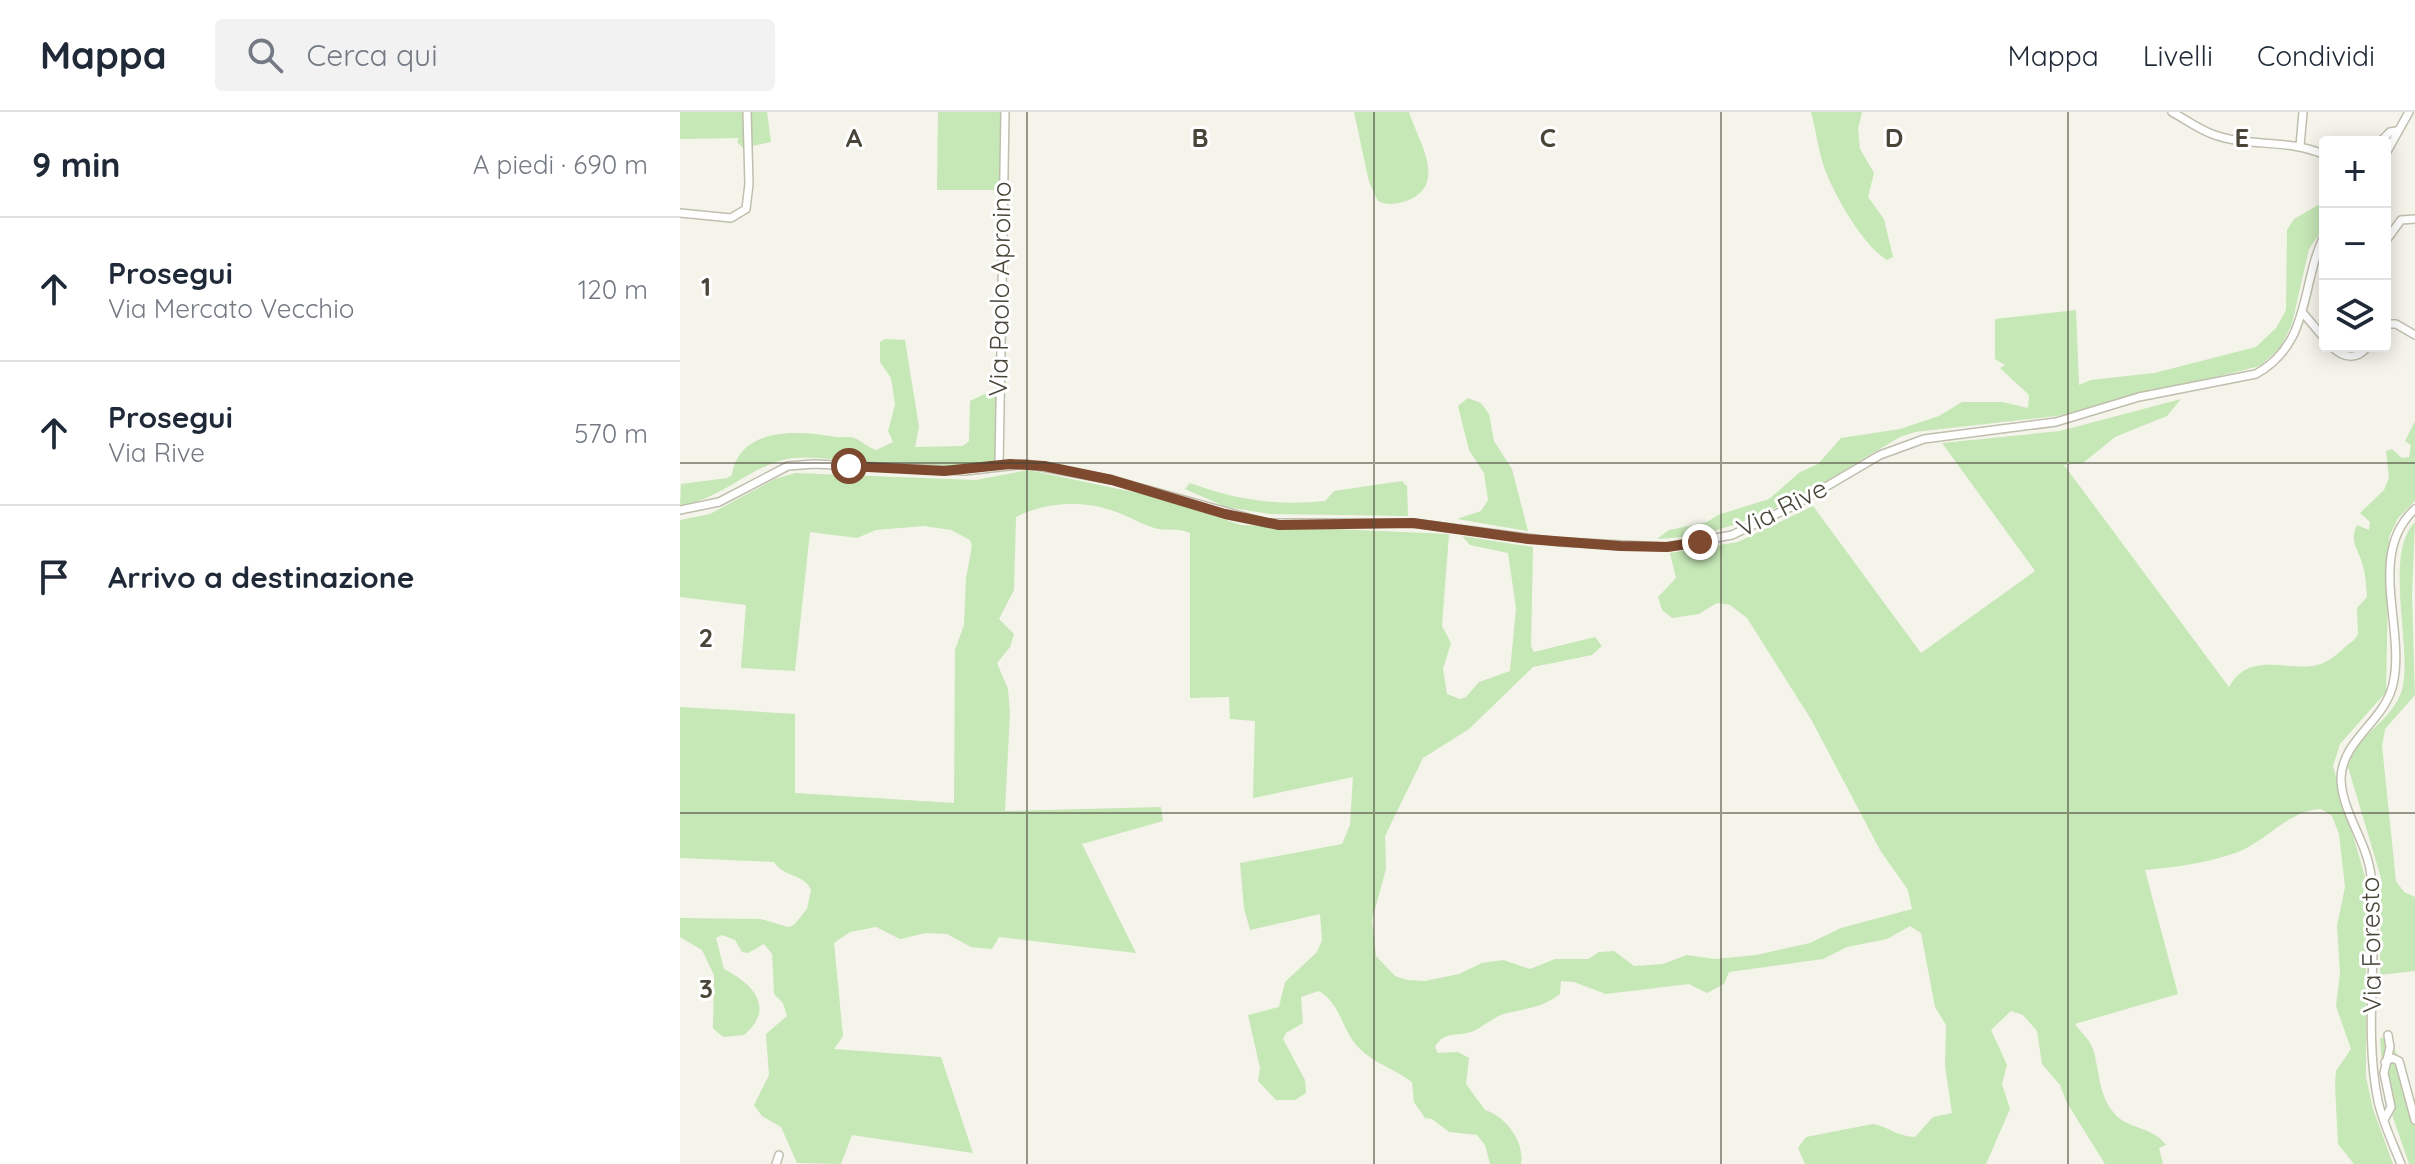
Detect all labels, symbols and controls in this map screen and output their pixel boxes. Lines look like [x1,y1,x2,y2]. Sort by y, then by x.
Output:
search box [215,19,775,91]
text: Mappa [40,31,167,79]
icon: search [243,33,287,77]
text: Cerca qui [307,36,438,74]
text: Mappa [2008,38,2099,73]
text: Livelli [2143,38,2213,73]
text: Condividi [2257,38,2375,73]
text: A [846,121,863,154]
text: B [1191,121,1209,154]
text: C [1540,121,1556,154]
text: D [1885,121,1903,154]
text: E [2235,121,2249,154]
map controls [2319,136,2391,352]
button: + [2319,136,2391,208]
text: 9 min [32,143,120,186]
text: A piedi · 690 m [473,148,648,181]
street label: Via Paolo Aproino [981,181,1018,397]
button: − [2319,208,2391,280]
text: Prosegui [108,254,233,292]
icon: ahead [32,267,76,311]
text: 1 [701,270,711,303]
text: 120 m [578,273,648,306]
button: layers [2319,280,2391,352]
text: Via Mercato Vecchio [108,292,354,325]
text: Prosegui [108,398,233,436]
icon: ahead [32,411,76,455]
text: 570 m [574,417,648,450]
text: Via Rive [108,436,205,469]
route start [831,448,867,484]
street label: Via Rive [1731,471,1832,544]
route end [1682,524,1718,560]
icon: arrive [32,555,76,599]
text: Arrivo a destinazione [108,558,414,596]
text: 2 [699,621,713,654]
street label: Via Foresto [2353,877,2388,1014]
text: 3 [699,972,713,1005]

